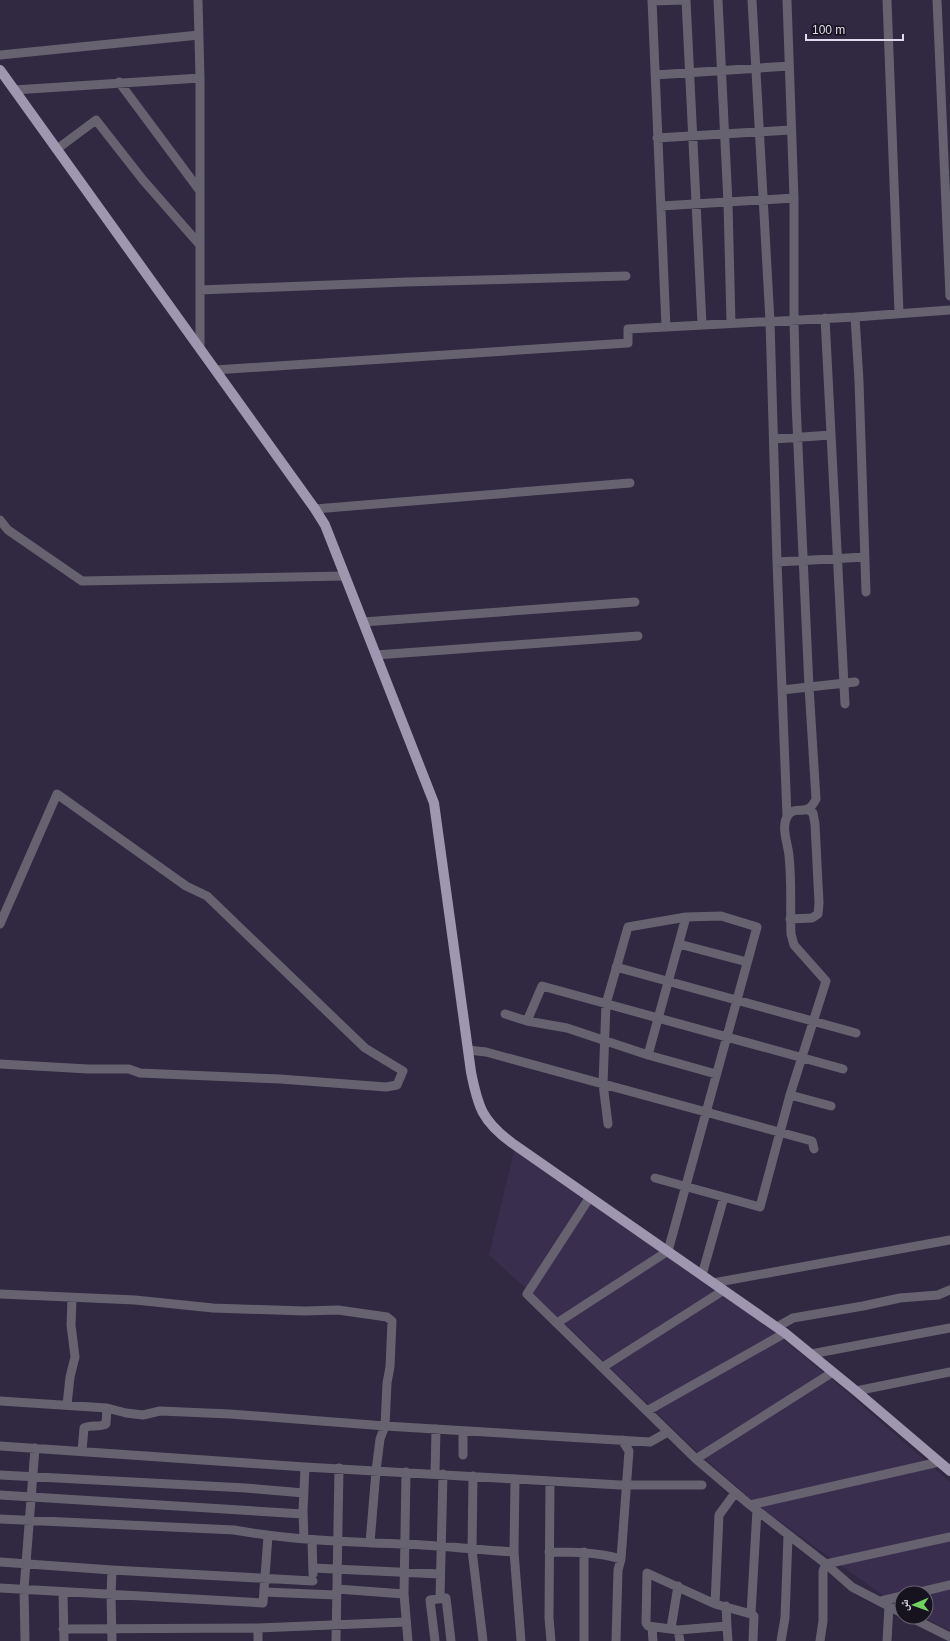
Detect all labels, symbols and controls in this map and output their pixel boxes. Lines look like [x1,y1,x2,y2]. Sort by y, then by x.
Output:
scale bar [806,16,903,42]
text: 100 m [812,23,845,37]
north arrow [894,1585,934,1625]
text: ش [898,1599,912,1611]

